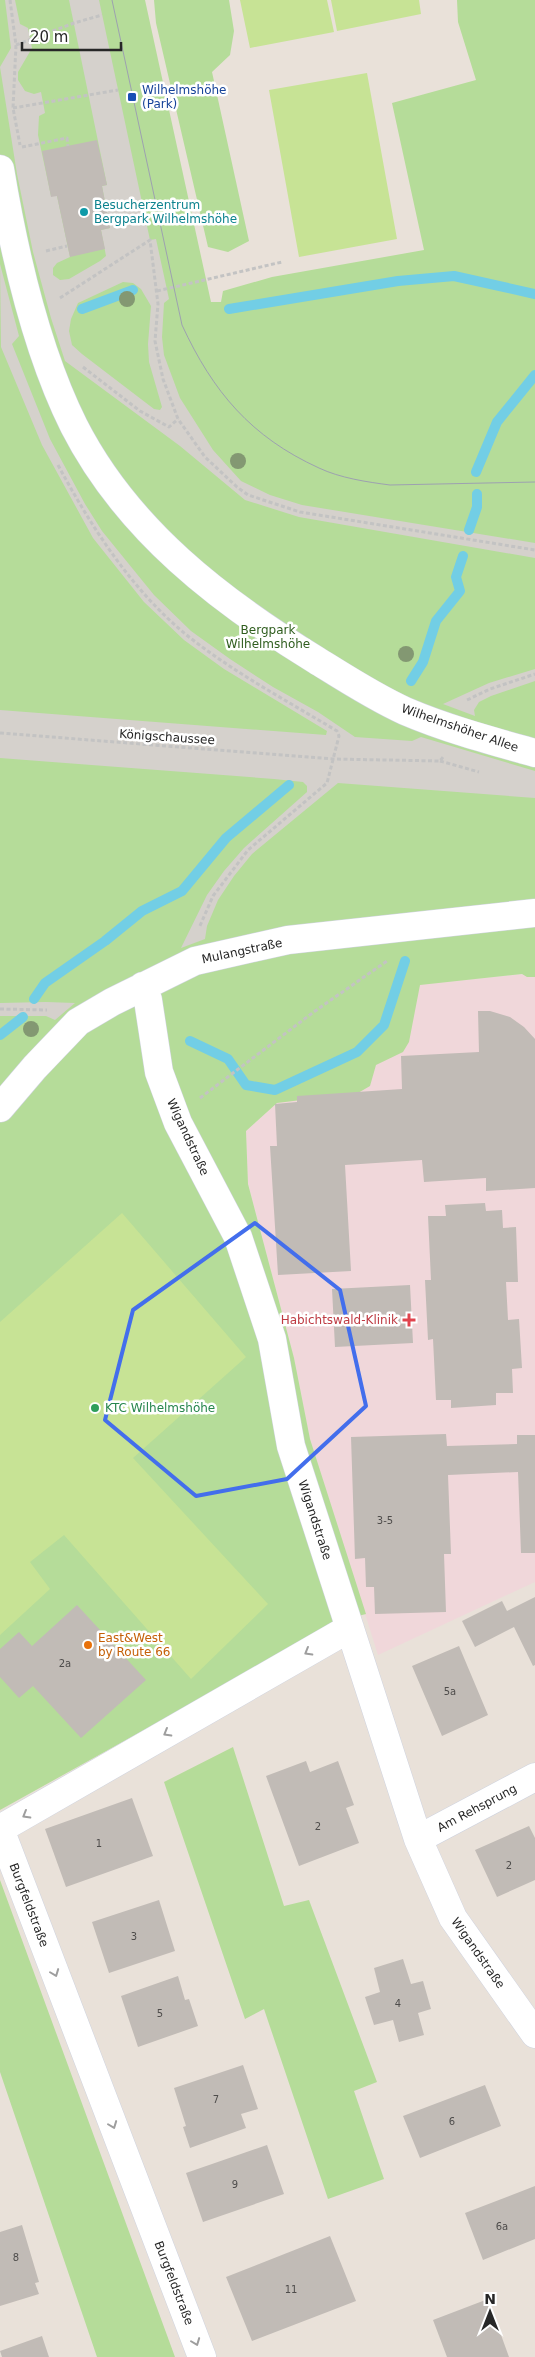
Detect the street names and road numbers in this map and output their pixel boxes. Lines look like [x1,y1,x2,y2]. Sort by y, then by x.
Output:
street label: Wilhelmshöher Allee [400,701,520,755]
street label: Königschaussee [119,727,215,747]
street label: Mulangstraße [200,936,284,966]
street label: Wigandstraße [164,1096,212,1178]
street label: Wigandstraße [295,1478,335,1562]
street label: Am Rehsprung [435,1781,519,1835]
street label: Burgfeldstraße [7,1861,51,1949]
street label: Wigandstraße [448,1915,508,1991]
street label: Burgfeldstraße [152,2239,196,2327]

